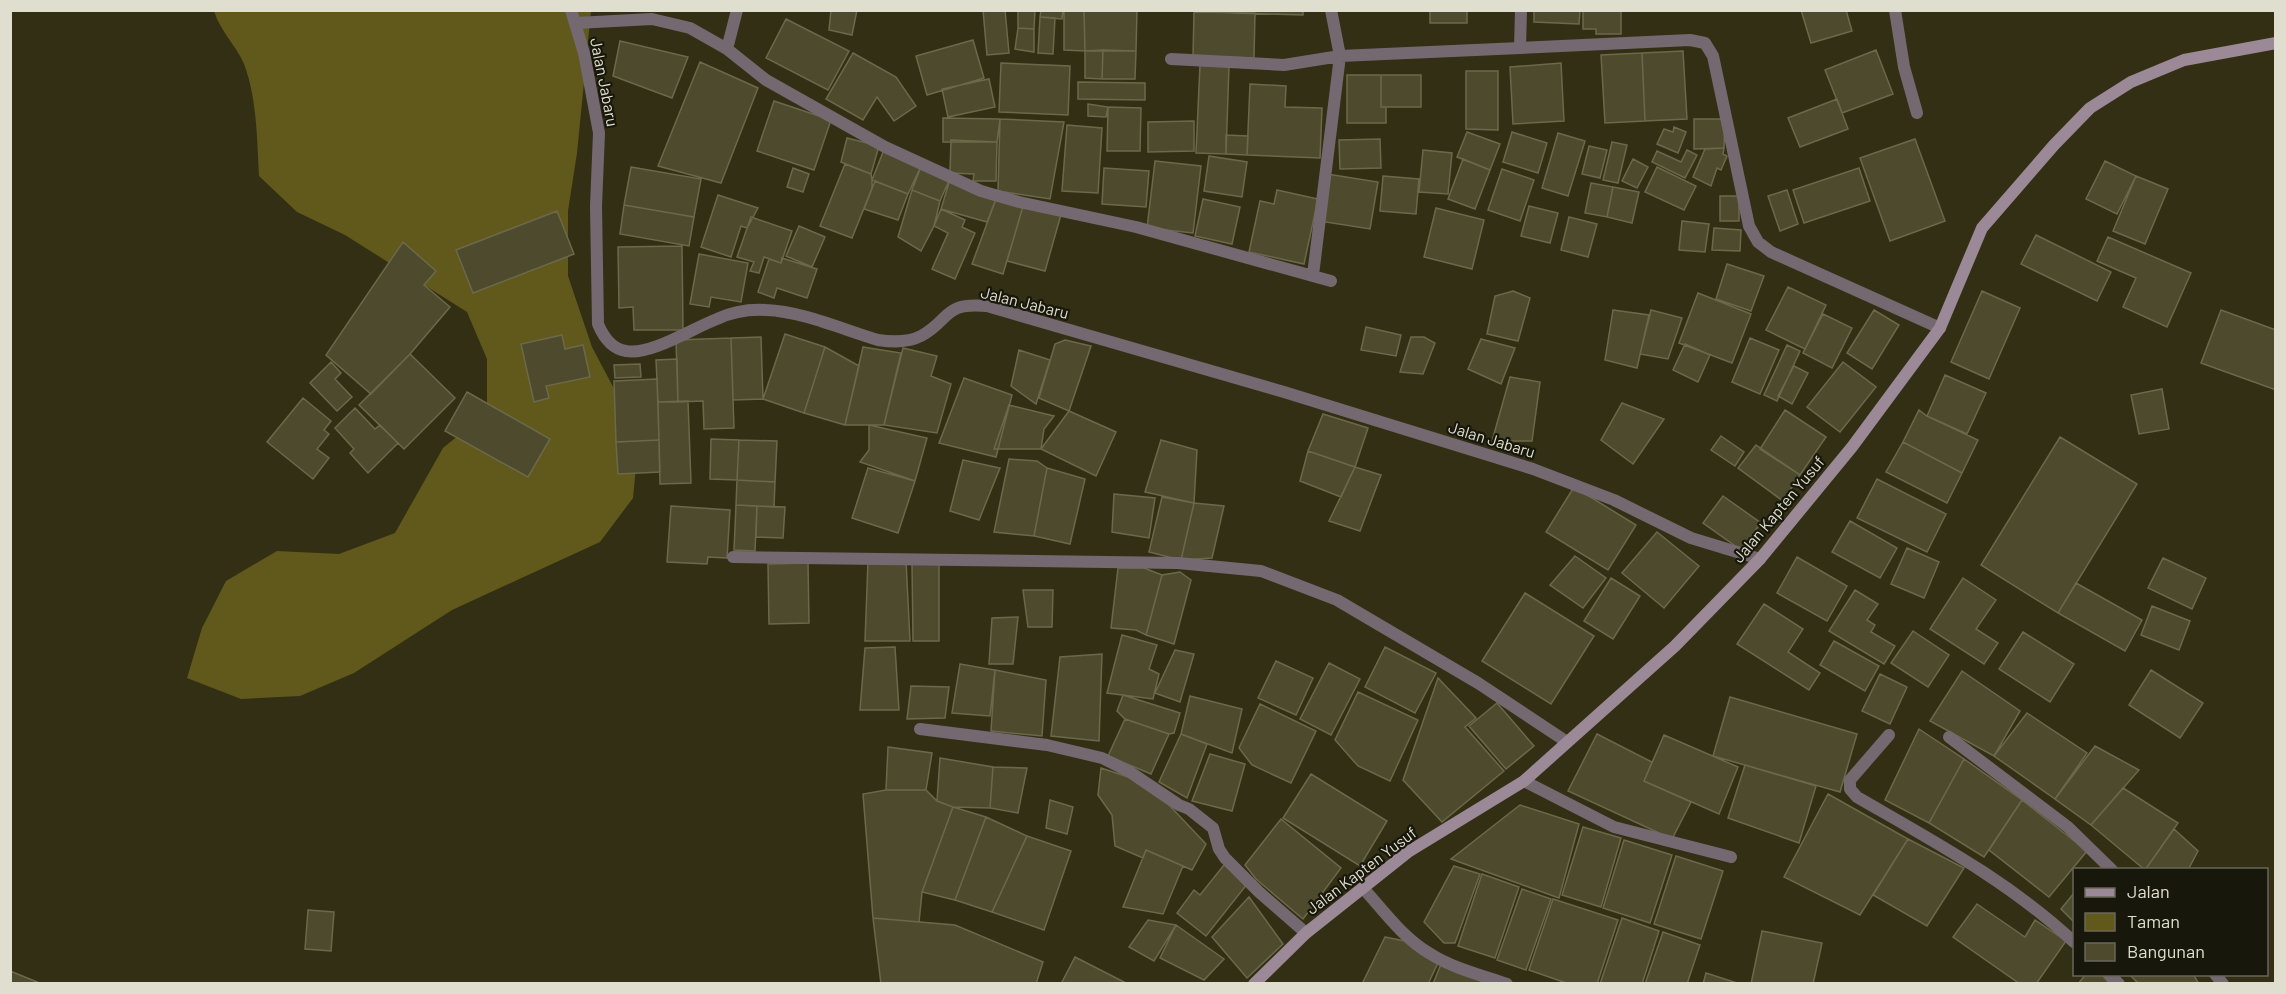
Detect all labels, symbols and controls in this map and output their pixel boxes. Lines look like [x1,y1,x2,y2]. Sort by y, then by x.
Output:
street label: Jalan Jabaru [587,36,623,128]
street label: Jalan Jabaru [979,282,1071,322]
street label: Jalan Jabaru [1446,417,1538,461]
street label: Jalan Kapten Yusuf [1728,452,1828,566]
street label: Jalan Kapten Yusuf [1302,822,1420,918]
legend [2073,868,2268,976]
text: Jalan [2127,880,2170,902]
text: Taman [2127,910,2180,932]
text: Bangunan [2127,940,2205,962]

